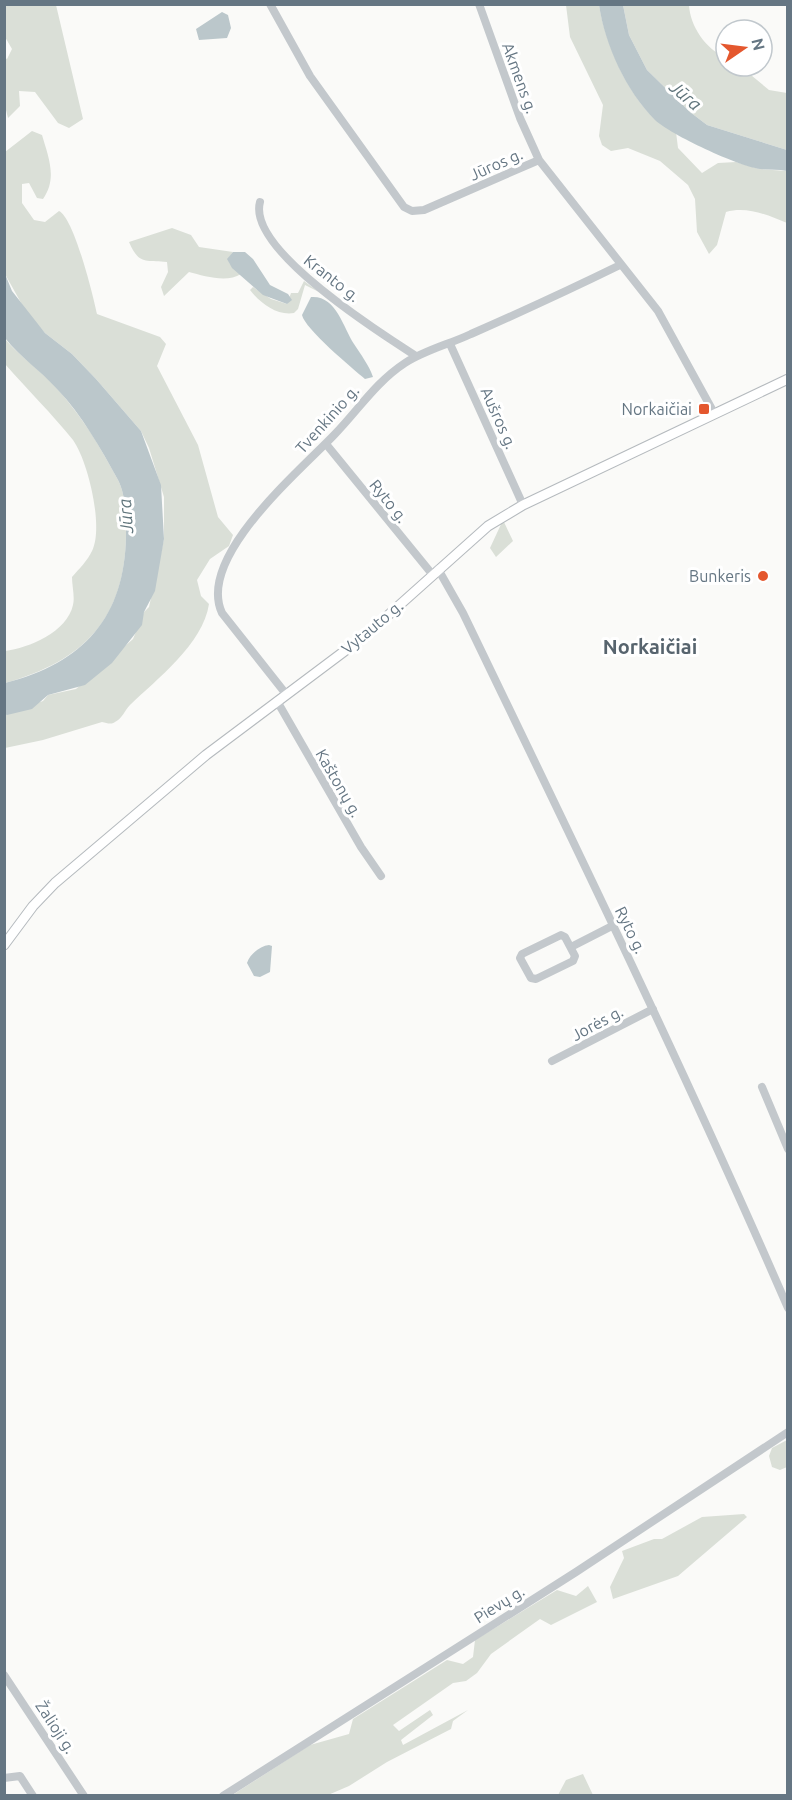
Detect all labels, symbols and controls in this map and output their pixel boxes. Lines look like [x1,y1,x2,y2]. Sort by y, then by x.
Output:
north arrow [714,18,774,78]
text: N [748,36,769,52]
street label: Akmens g. [499,40,541,116]
water label: Jūra [666,75,706,114]
street label: Jūros g. [467,144,525,184]
street label: Kranto g. [301,251,363,305]
street label: Tvenkinio g. [292,381,362,457]
street label: Aušros g. [477,384,521,452]
place label: Norkaičiai [622,400,692,418]
marker: Norkaičiai [697,402,711,416]
street label: Ryto g. [366,476,412,526]
water label: Jūra [114,498,136,535]
place label: Bunkeris [689,567,751,585]
marker: Bunkeris [756,569,770,583]
street label: Vytauto g. [338,596,406,658]
district label: Norkaičiai [603,635,697,658]
street label: Kaštonų g. [312,746,366,820]
street label: Ryto g. [612,904,650,956]
street label: Jorės g. [568,1002,626,1044]
street label: Pievų g. [470,1582,528,1626]
street label: Žalioji g. [32,1697,81,1757]

